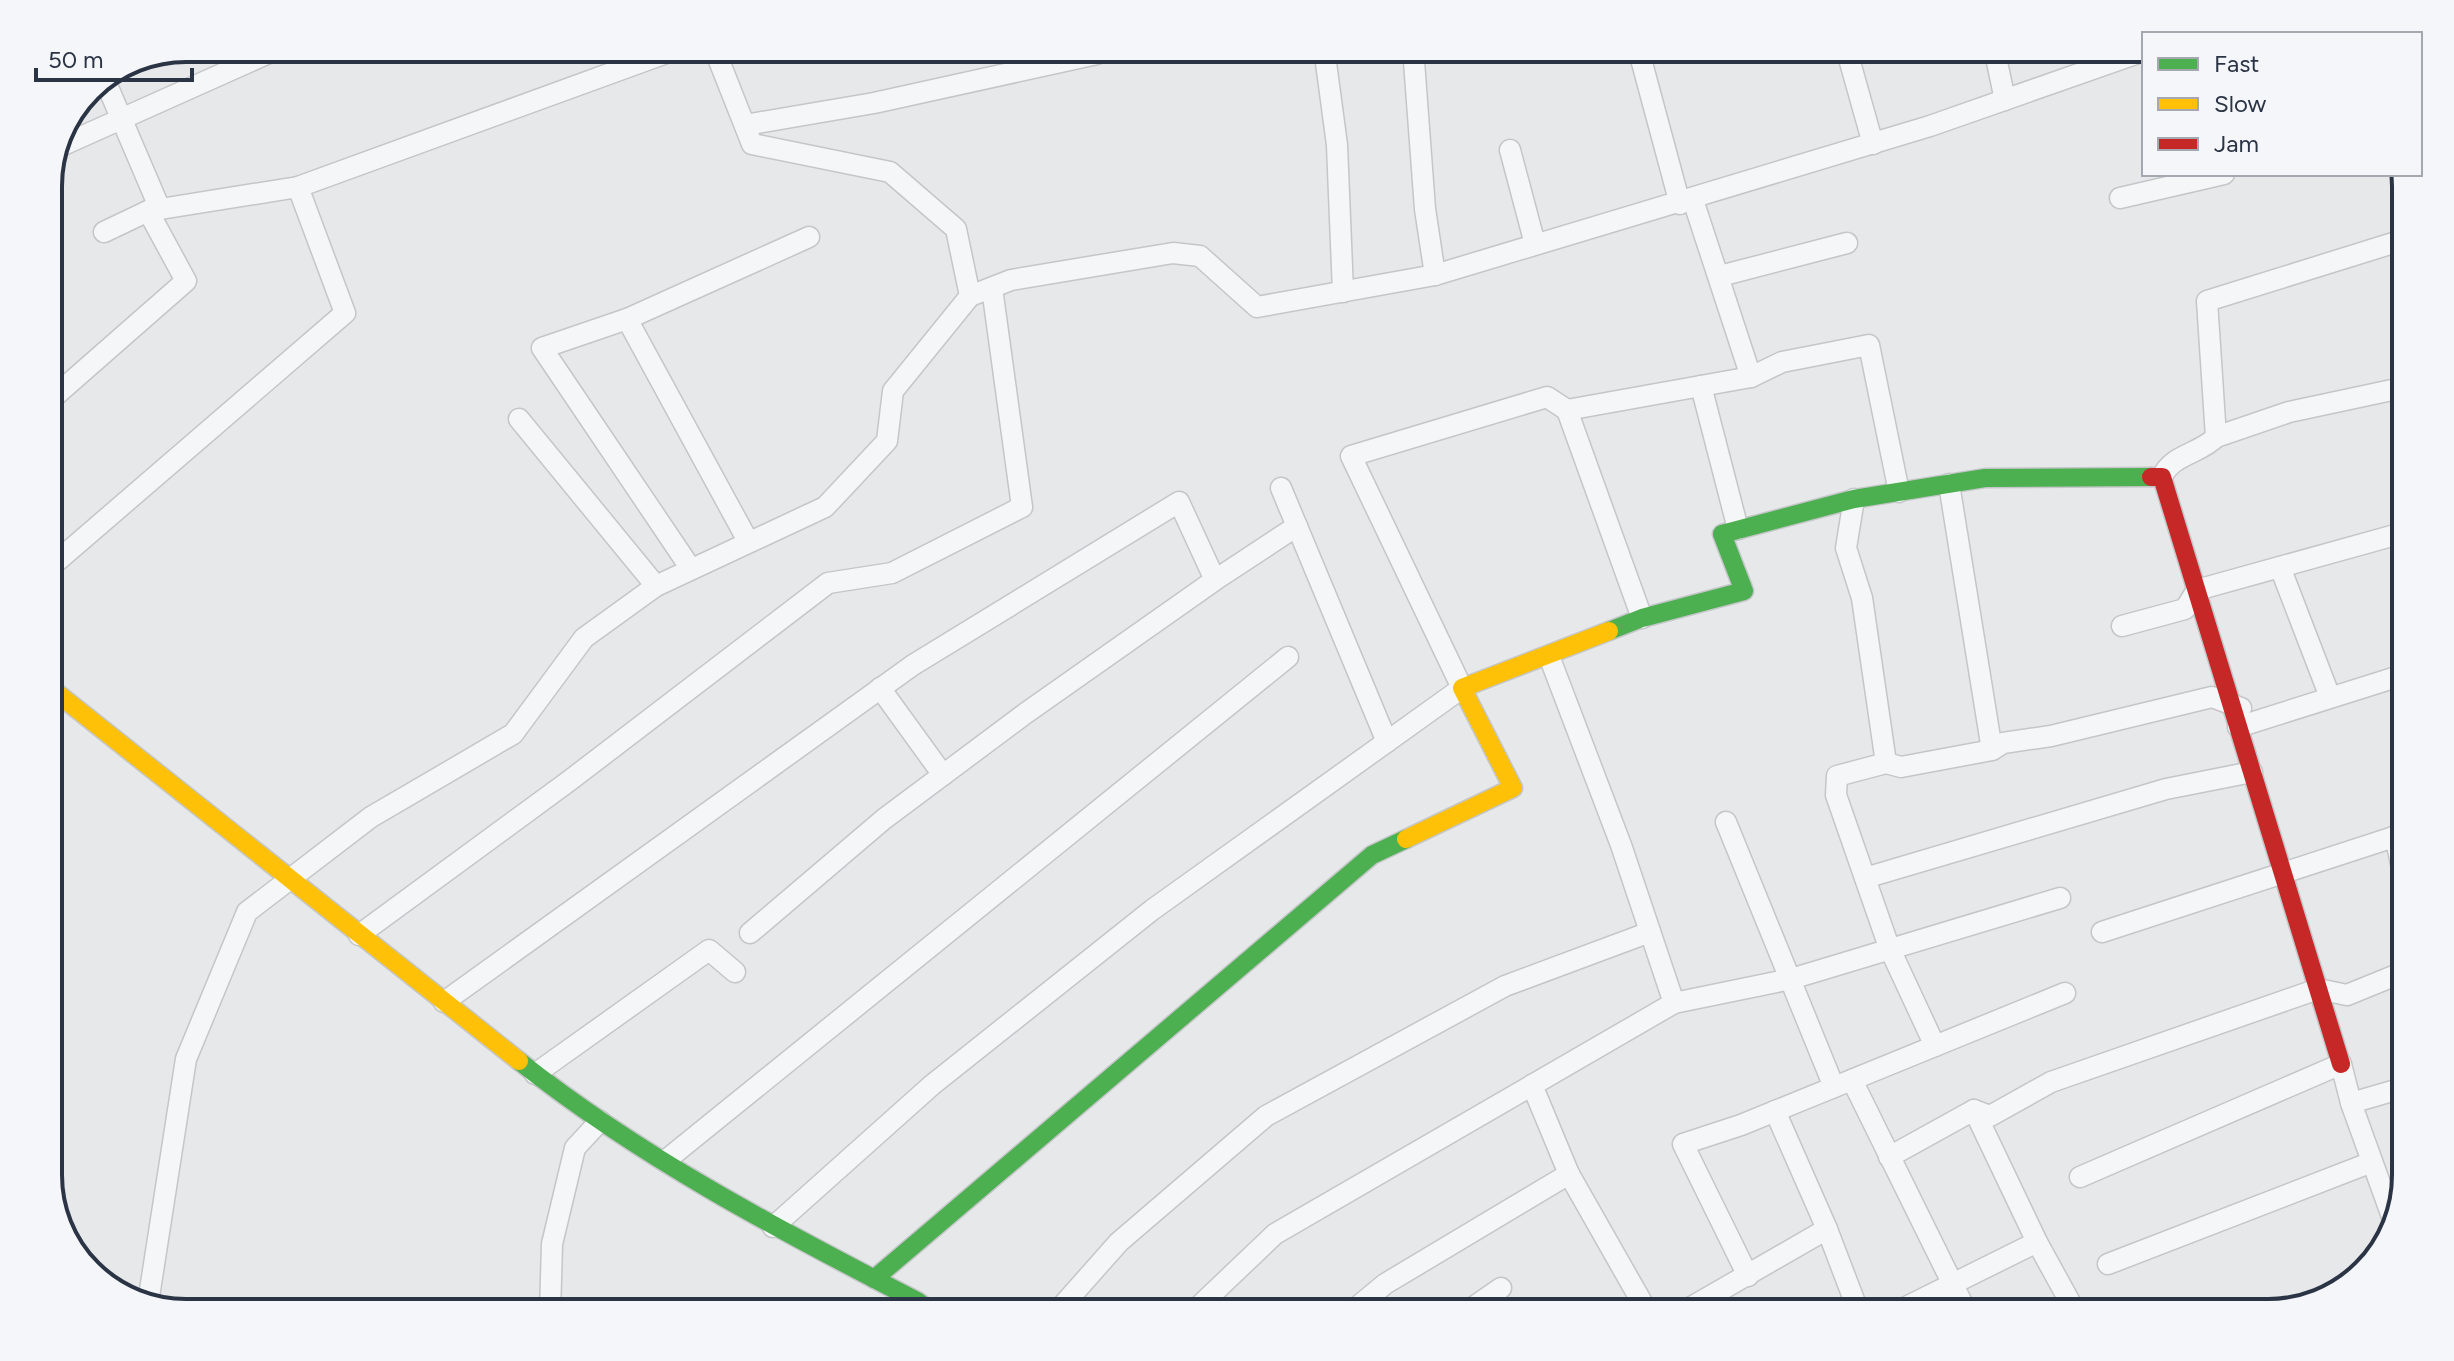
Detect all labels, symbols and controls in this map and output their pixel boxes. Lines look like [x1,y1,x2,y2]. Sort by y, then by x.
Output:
scale bar [36,32,192,82]
legend [2142,32,2422,176]
text: 50 m [48,45,104,74]
text: Fast [2214,49,2259,78]
text: Slow [2214,89,2267,118]
text: Jam [2214,129,2259,158]

